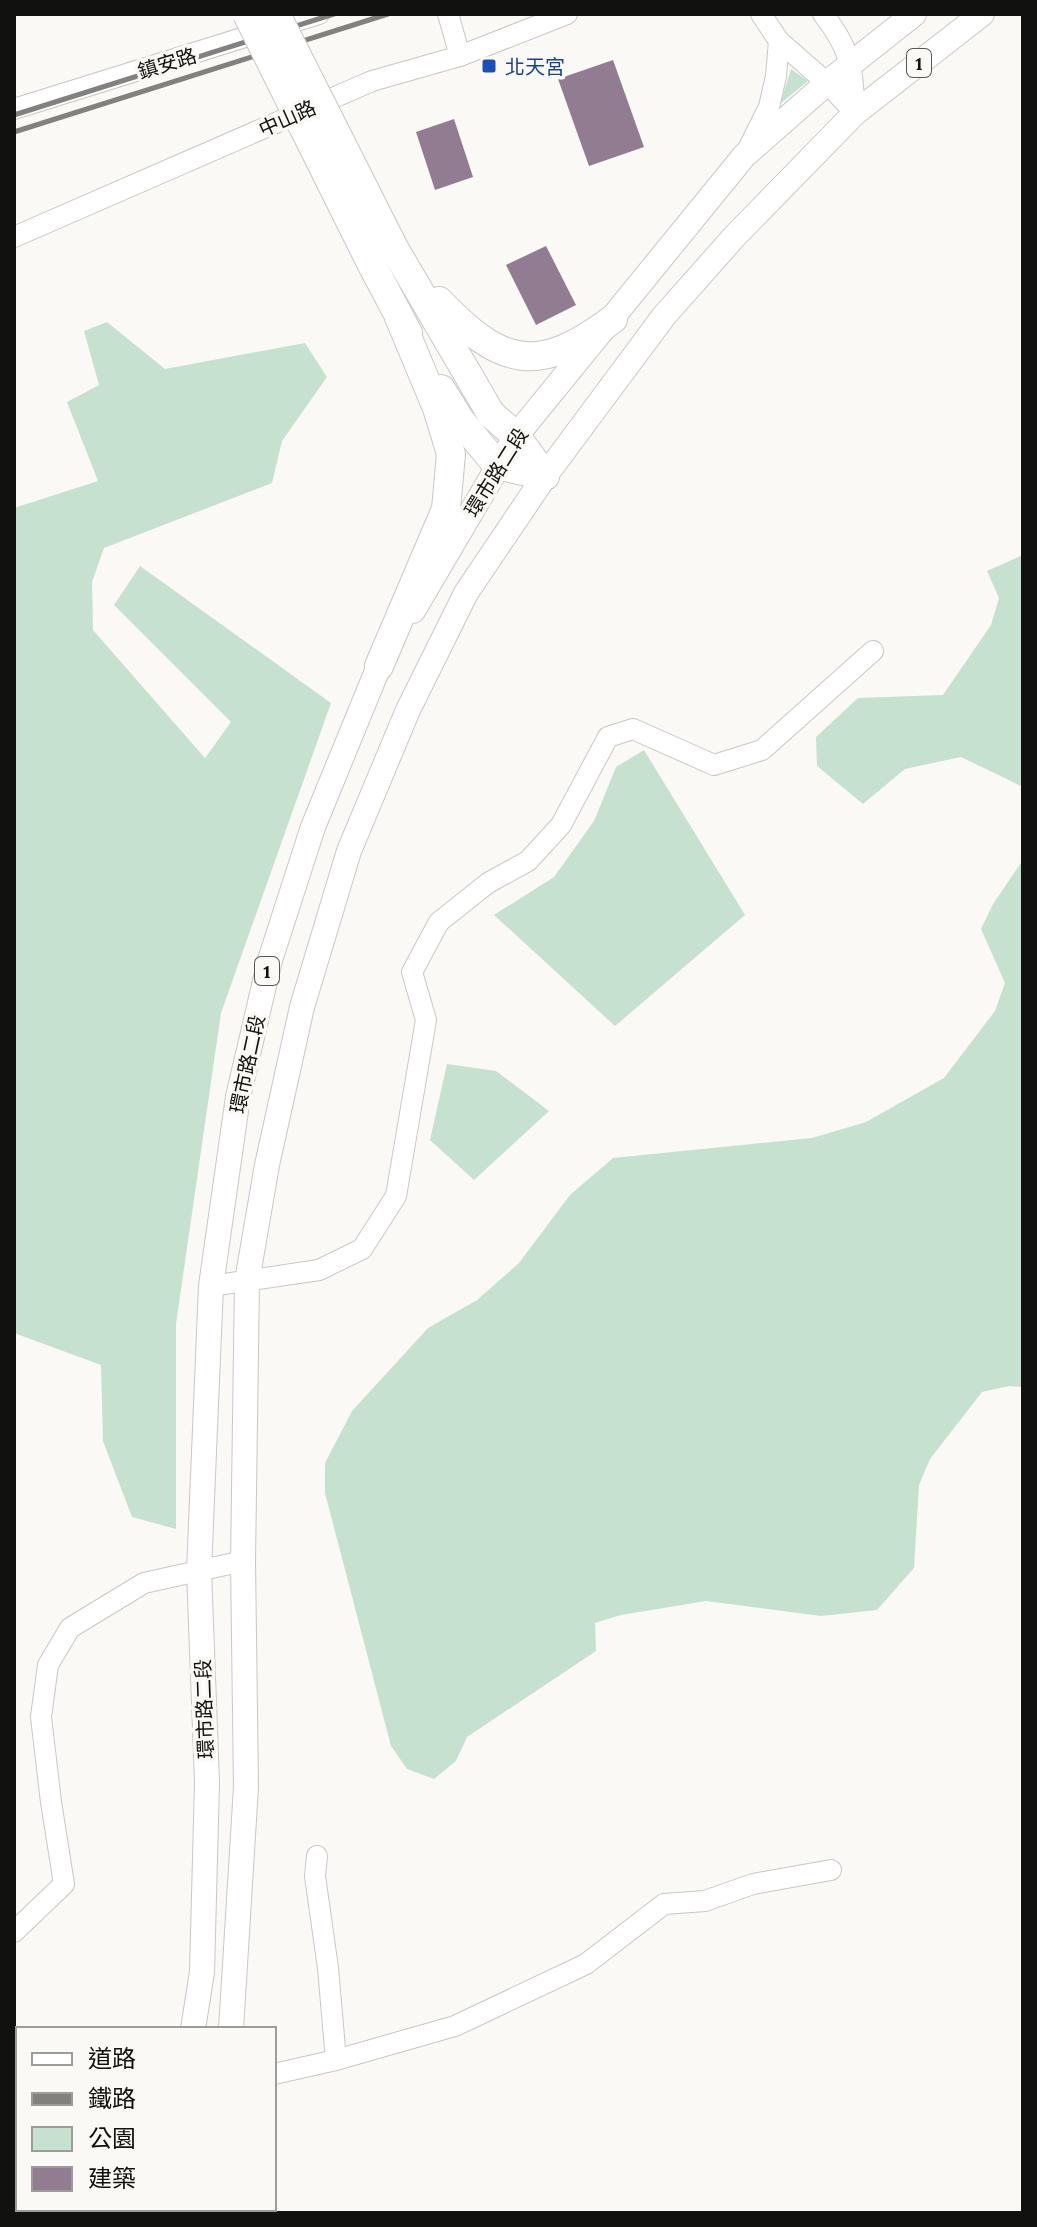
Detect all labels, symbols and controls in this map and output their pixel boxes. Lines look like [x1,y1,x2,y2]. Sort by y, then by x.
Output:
street label: 鎮安路 [135,42,199,84]
road number: 1 [907,49,931,77]
place label: 北天宮 [505,54,565,79]
marker: 北天宮 [480,57,498,75]
street label: 中山路 [255,94,319,142]
street label: 環市路二段 [459,423,533,521]
road number: 1 [255,957,279,985]
street label: 環市路二段 [224,1012,270,1116]
street label: 環市路二段 [190,1659,218,1759]
legend [16,2027,276,2211]
text: 道路 [88,2043,136,2074]
text: 鐵路 [88,2083,136,2114]
text: 公園 [88,2123,136,2154]
text: 建築 [88,2163,136,2194]

